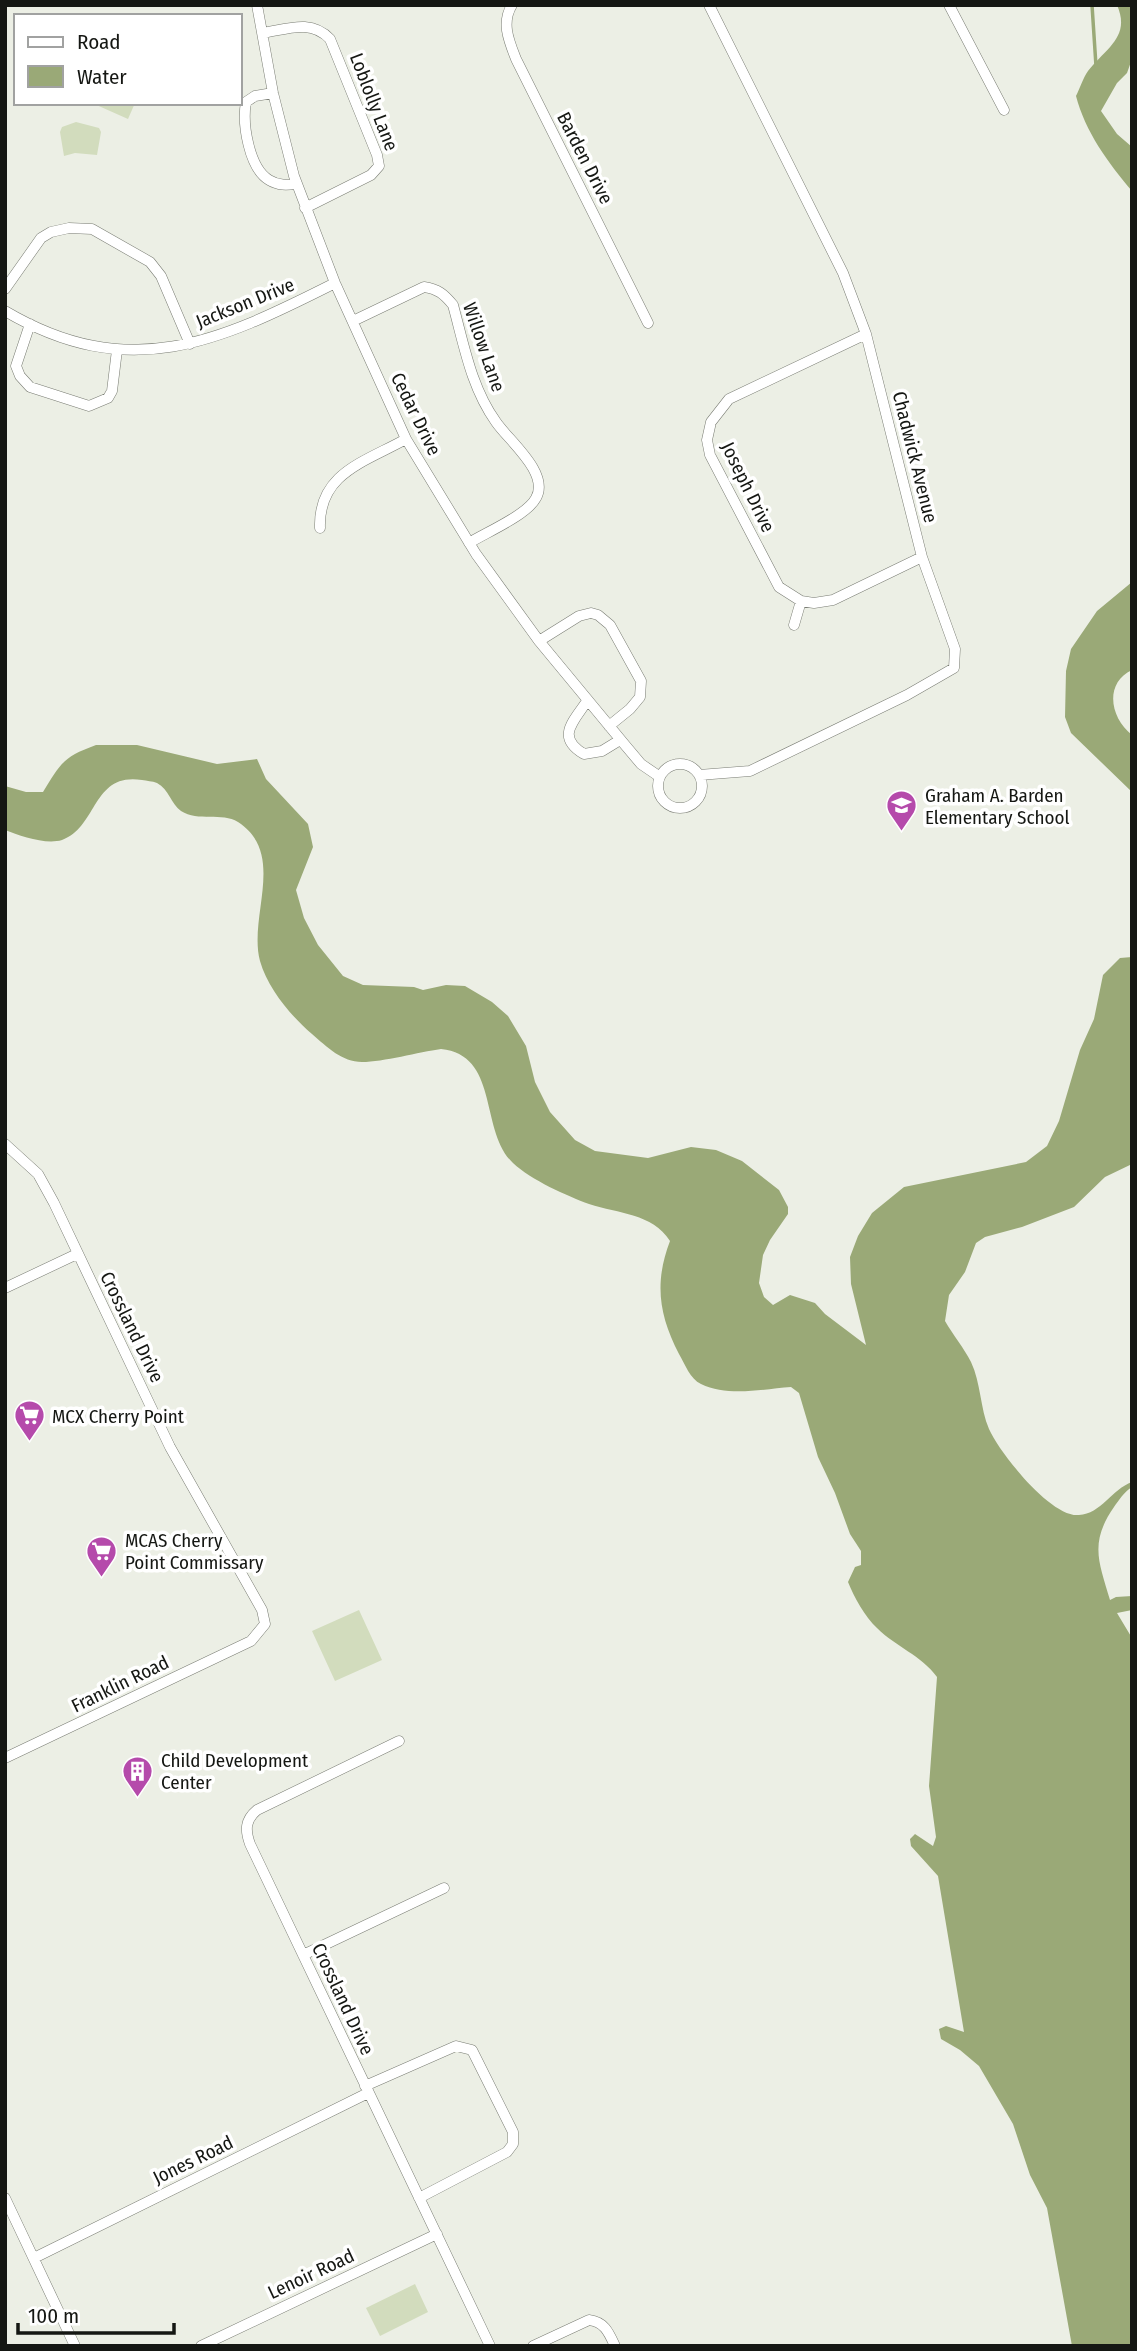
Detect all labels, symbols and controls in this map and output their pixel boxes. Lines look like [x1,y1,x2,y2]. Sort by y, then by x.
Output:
legend [14,14,242,105]
text: Road [77,29,121,55]
street label: Loblolly Lane [345,50,403,154]
text: Water [77,64,127,90]
street label: Barden Drive [552,108,618,208]
street label: Jackson Drive [192,273,298,333]
street label: Willow Lane [458,299,510,395]
street label: Cedar Drive [386,369,446,459]
street label: Chadwick Avenue [888,389,942,525]
street label: Joseph Drive [716,438,780,536]
place label: Graham A. Barden Elementary School [925,784,1070,829]
school or university icon: Graham A. Barden Elementary School [885,789,919,833]
street label: Crossland Drive [95,1268,169,1386]
supermarket icon: MCX Cherry Point [12,1399,46,1443]
place label: MCX Cherry Point [52,1405,185,1428]
place label: MCAS Cherry Point Commissary [125,1529,264,1574]
supermarket icon: MCAS Cherry Point Commissary [85,1534,119,1578]
street label: Franklin Road [68,1651,172,1717]
place label: Child Development Center [161,1749,309,1794]
building icon: Child Development Center [121,1754,155,1798]
street label: Crossland Drive [307,1939,379,2059]
street label: Jones Road [149,2131,237,2189]
street label: Lenoir Road [264,2244,358,2304]
scale bar [18,2292,173,2336]
text: 100 m [28,2303,79,2329]

